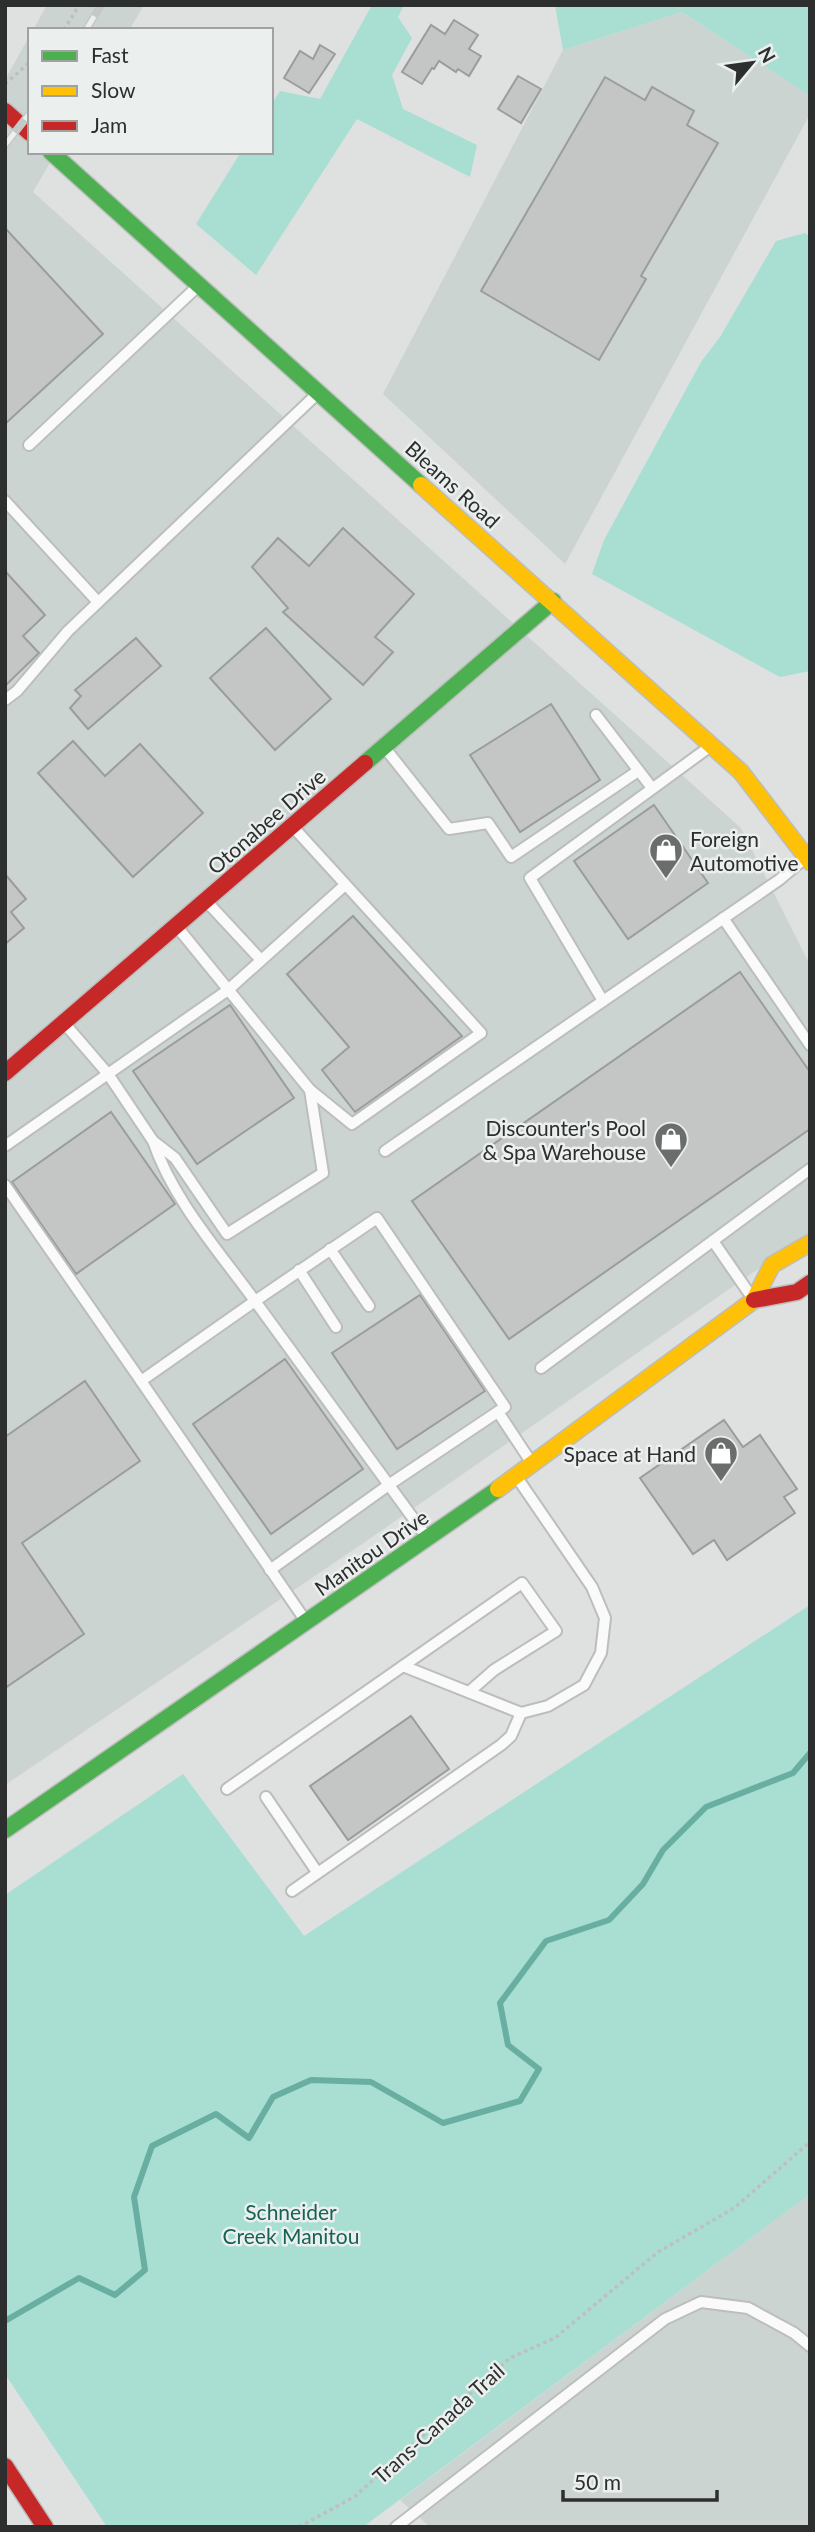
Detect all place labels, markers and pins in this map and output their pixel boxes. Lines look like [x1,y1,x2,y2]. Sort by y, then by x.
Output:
place label: Foreign Automotive [690,826,799,875]
shop icon: Foreign Automotive [647,831,685,880]
place label: Discounter's Pool & Spa Warehouse [482,1115,646,1164]
shop icon: Discounter's Pool & Spa Warehouse [652,1120,690,1169]
shop icon: Space at Hand [702,1434,740,1483]
place label: Space at Hand [563,1441,696,1466]

